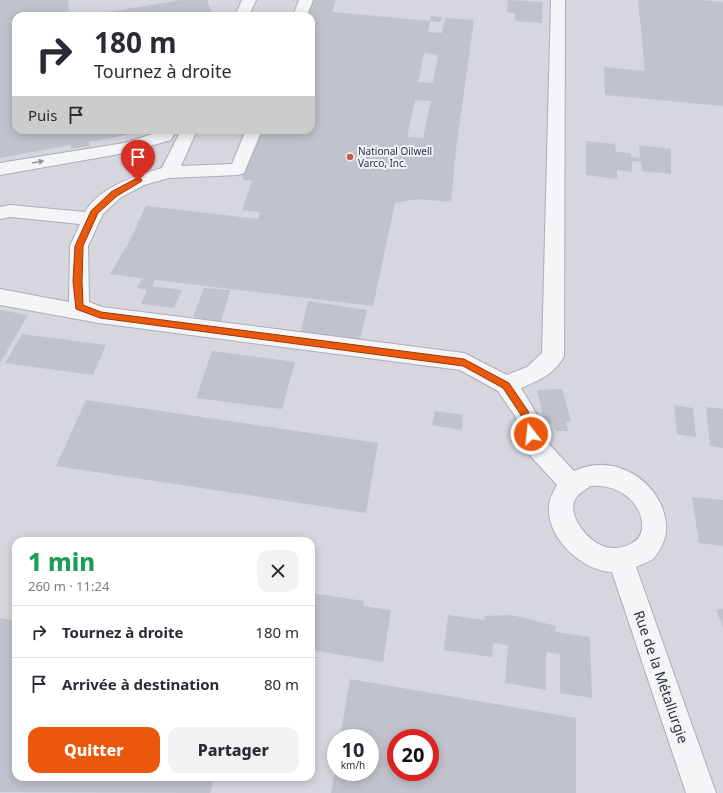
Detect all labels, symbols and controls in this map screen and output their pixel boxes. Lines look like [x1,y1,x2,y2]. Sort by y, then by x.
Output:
text: 180 m [94,23,177,61]
icon: right [28,28,80,80]
text: Tournez à droite [94,59,232,83]
icon: arrive [65,104,87,126]
text: Puis [28,105,57,125]
pin [121,140,155,181]
place label: National Oilwell Varco, Inc. [358,144,432,170]
icon: arrive [127,146,149,168]
marker: National Oilwell Varco, Inc. [345,152,355,162]
one-way arrow [32,159,45,165]
position arrow [510,413,552,455]
text: 1 min [28,545,95,578]
button: close [257,550,299,592]
text: 260 m · 11:24 [28,577,109,595]
street label: Rue de la Métallurgie [630,608,693,746]
icon: right [28,621,50,643]
text: Tournez à droite [62,622,183,642]
text: 180 m [255,622,299,642]
icon: arrive [28,673,50,695]
text: Arrivée à destination [62,674,219,694]
text: 80 m [264,674,299,694]
button: Quitter [28,727,160,773]
button: Partager [168,727,299,773]
speed limit sign: 20 [387,729,439,781]
text: 10 [342,736,364,763]
text: km/h [341,758,365,772]

